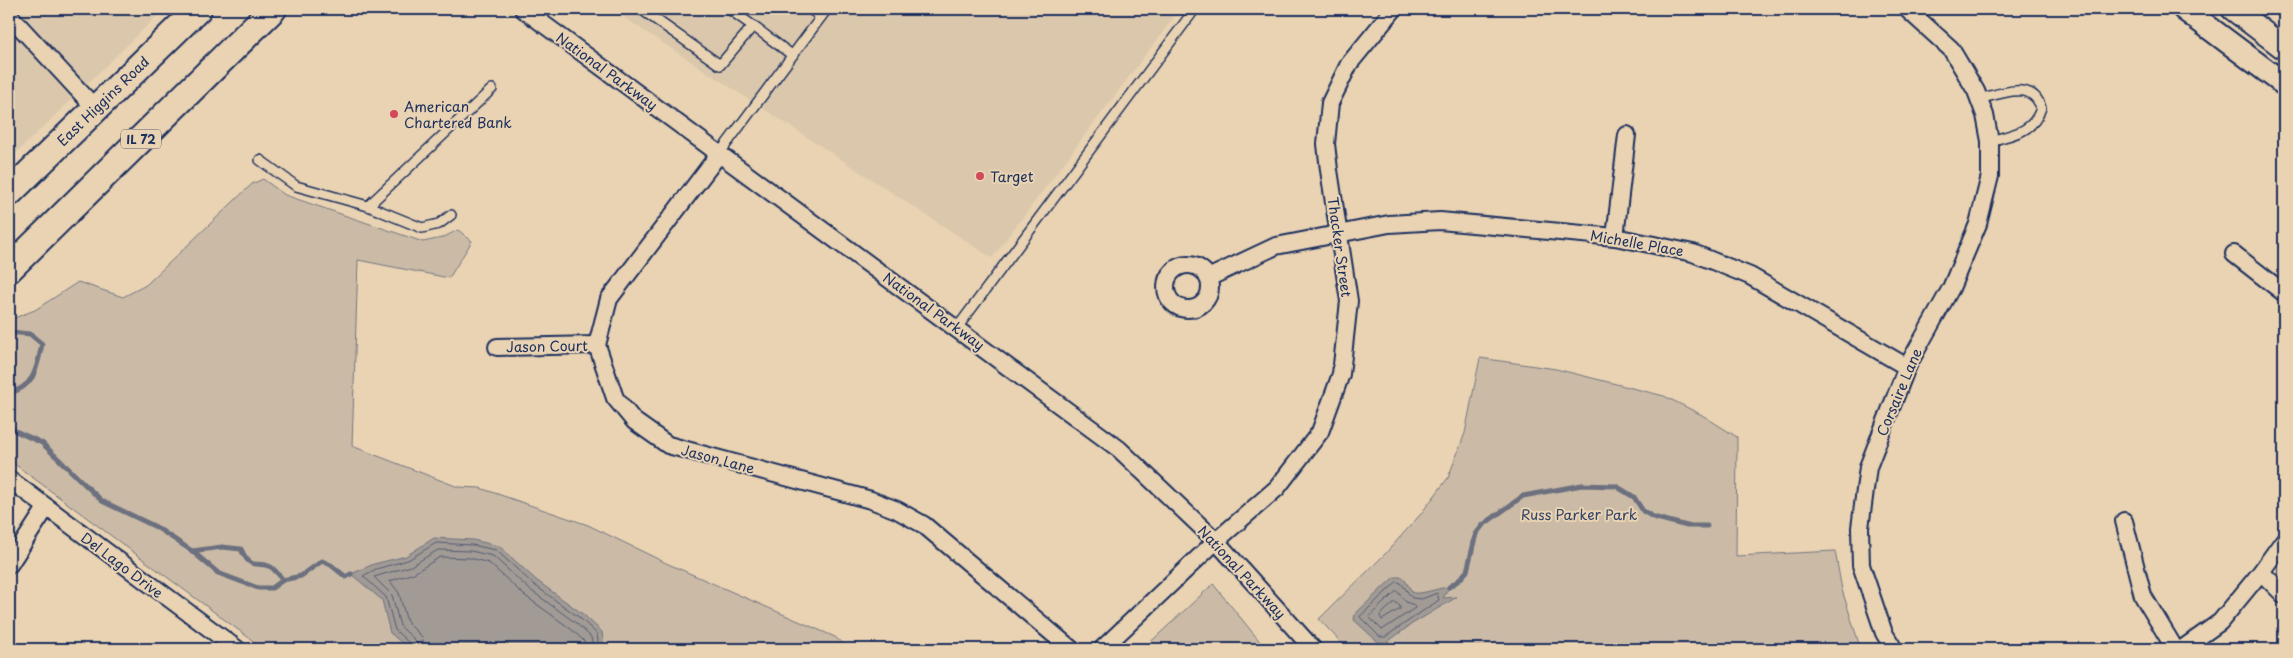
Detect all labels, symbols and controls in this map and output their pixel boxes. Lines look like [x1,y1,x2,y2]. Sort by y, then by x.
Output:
street label: National Parkway [552,27,662,115]
street label: East Higgins Road [52,51,154,151]
place label: American Chartered Bank [404,96,512,133]
marker: American Chartered Bank [388,108,400,120]
road number: IL 72 [121,130,161,148]
place label: Target [990,166,1034,187]
marker: Target [974,170,986,182]
street label: Thacker Street [1323,196,1357,299]
street label: Michelle Place [1589,224,1685,262]
street label: National Parkway [879,267,989,355]
street label: Jason Court [506,335,588,357]
street label: Corsaire Lane [1871,345,1927,439]
street label: Jason Lane [679,439,757,479]
park label: Russ Parker Park [1521,504,1638,525]
street label: National Parkway [1193,521,1291,623]
street label: Del Lago Drive [77,527,167,603]

